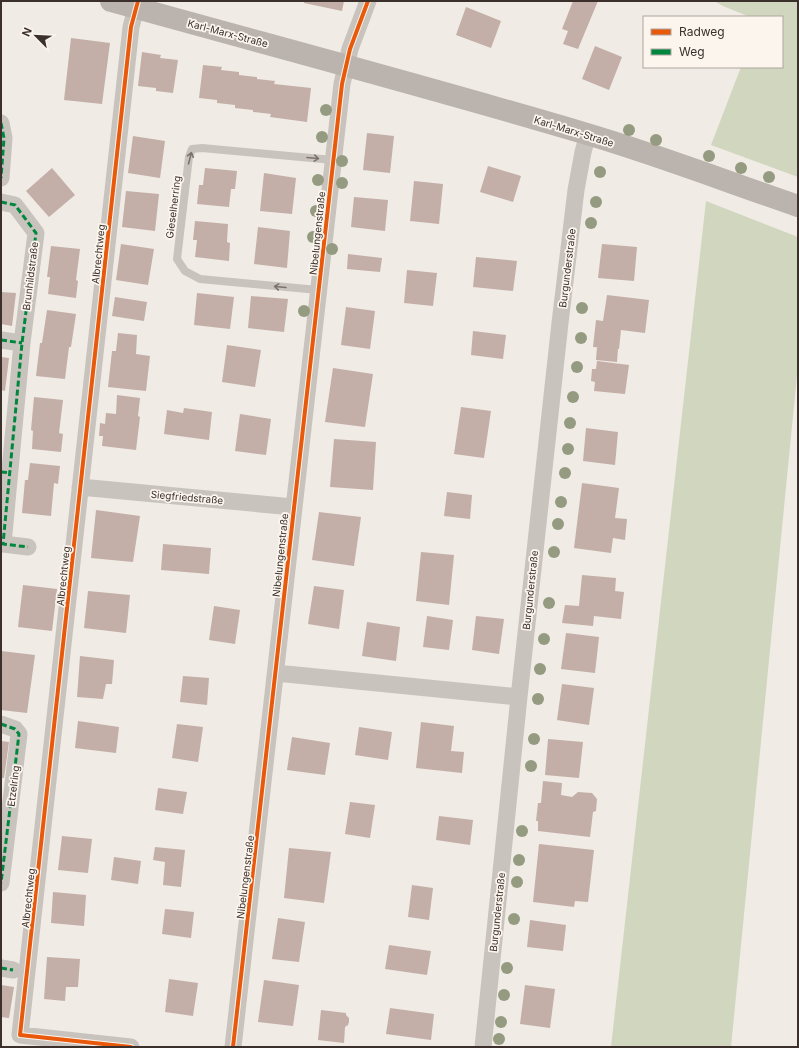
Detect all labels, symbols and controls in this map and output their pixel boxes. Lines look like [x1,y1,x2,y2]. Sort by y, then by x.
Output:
north arrow [16,16,56,56]
street label: Karl-Marx-Straße [186,16,270,50]
legend [643,16,783,68]
text: Radweg [679,24,725,39]
text: N [19,25,35,39]
text: Weg [679,44,705,59]
street label: Karl-Marx-Straße [533,113,615,149]
one-way arrow [187,151,194,164]
one-way arrow [306,155,319,162]
street label: Gieselherring [163,175,183,239]
street label: Nibelungenstraße [307,190,327,275]
street label: Albrechtweg [89,224,107,284]
street label: Burgunderstraße [556,228,578,308]
street label: Brunhildstraße [20,241,40,311]
one-way arrow [274,283,287,290]
street label: Siegfriedstraße [150,488,224,506]
street label: Nibelungenstraße [270,512,290,597]
street label: Albrechtweg [54,546,72,606]
street label: Burgunderstraße [520,550,540,630]
street label: Etzelring [5,765,21,807]
street label: Nibelungenstraße [234,834,256,919]
street label: Albrechtweg [19,868,37,928]
street label: Burgunderstraße [487,872,507,952]

